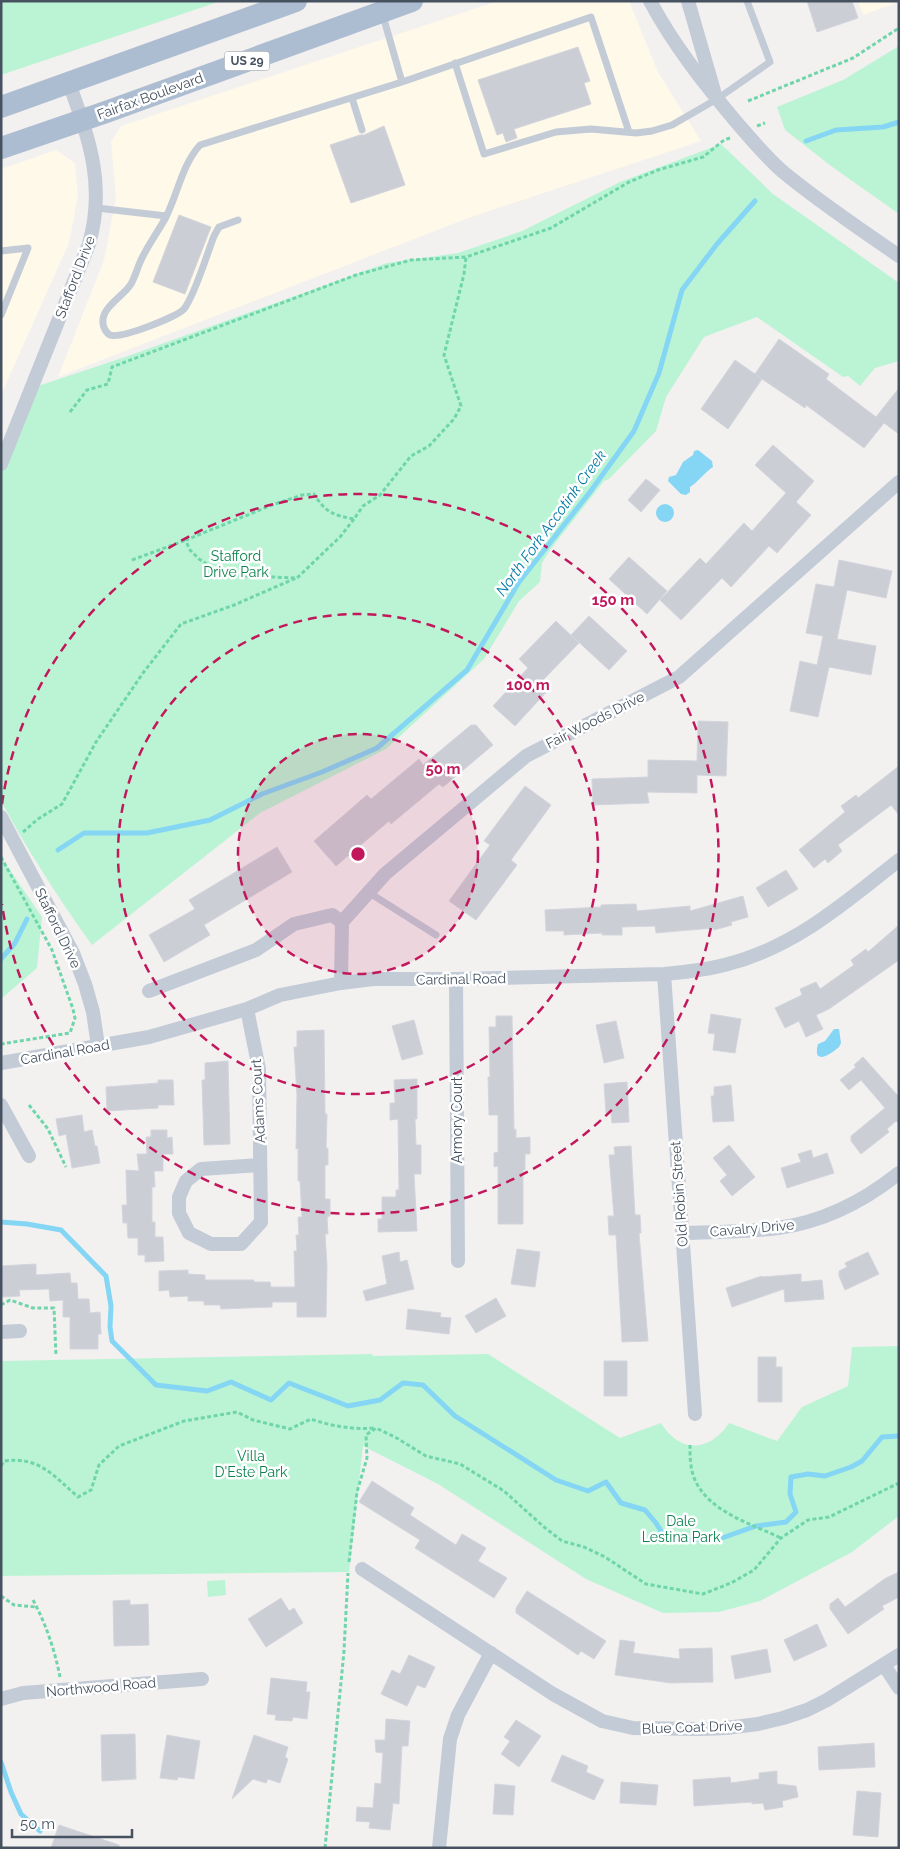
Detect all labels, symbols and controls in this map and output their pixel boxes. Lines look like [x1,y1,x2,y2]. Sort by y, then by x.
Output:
road number: US 29 [224,51,270,70]
street label: Fairfax Boulevard [95,69,205,123]
street label: Stafford Drive [52,233,98,321]
water label: North Fork Accotink Creek [492,447,610,599]
park label: Stafford Drive Park [203,548,269,580]
text: 150 m [592,591,634,609]
text: 100 m [506,676,550,694]
street label: Fair Woods Drive [543,688,647,752]
text: 50 m [425,760,461,778]
centre of rings [349,845,367,863]
street label: Stafford Drive [32,885,84,971]
street label: Cardinal Road [416,970,506,988]
street label: Cardinal Road [19,1036,111,1068]
street label: Adams Court [248,1058,268,1144]
street label: Armory Court [449,1076,465,1164]
street label: Old Robin Street [667,1140,691,1247]
street label: Cavalry Drive [709,1216,795,1240]
park label: Villa D'Este Park [215,1448,288,1480]
park label: Dale Lestina Park [642,1513,721,1545]
street label: Northwood Road [45,1674,157,1700]
street label: Blue Coat Drive [642,1717,742,1737]
scale bar [12,1806,132,1838]
text: 50 m [20,1815,55,1833]

